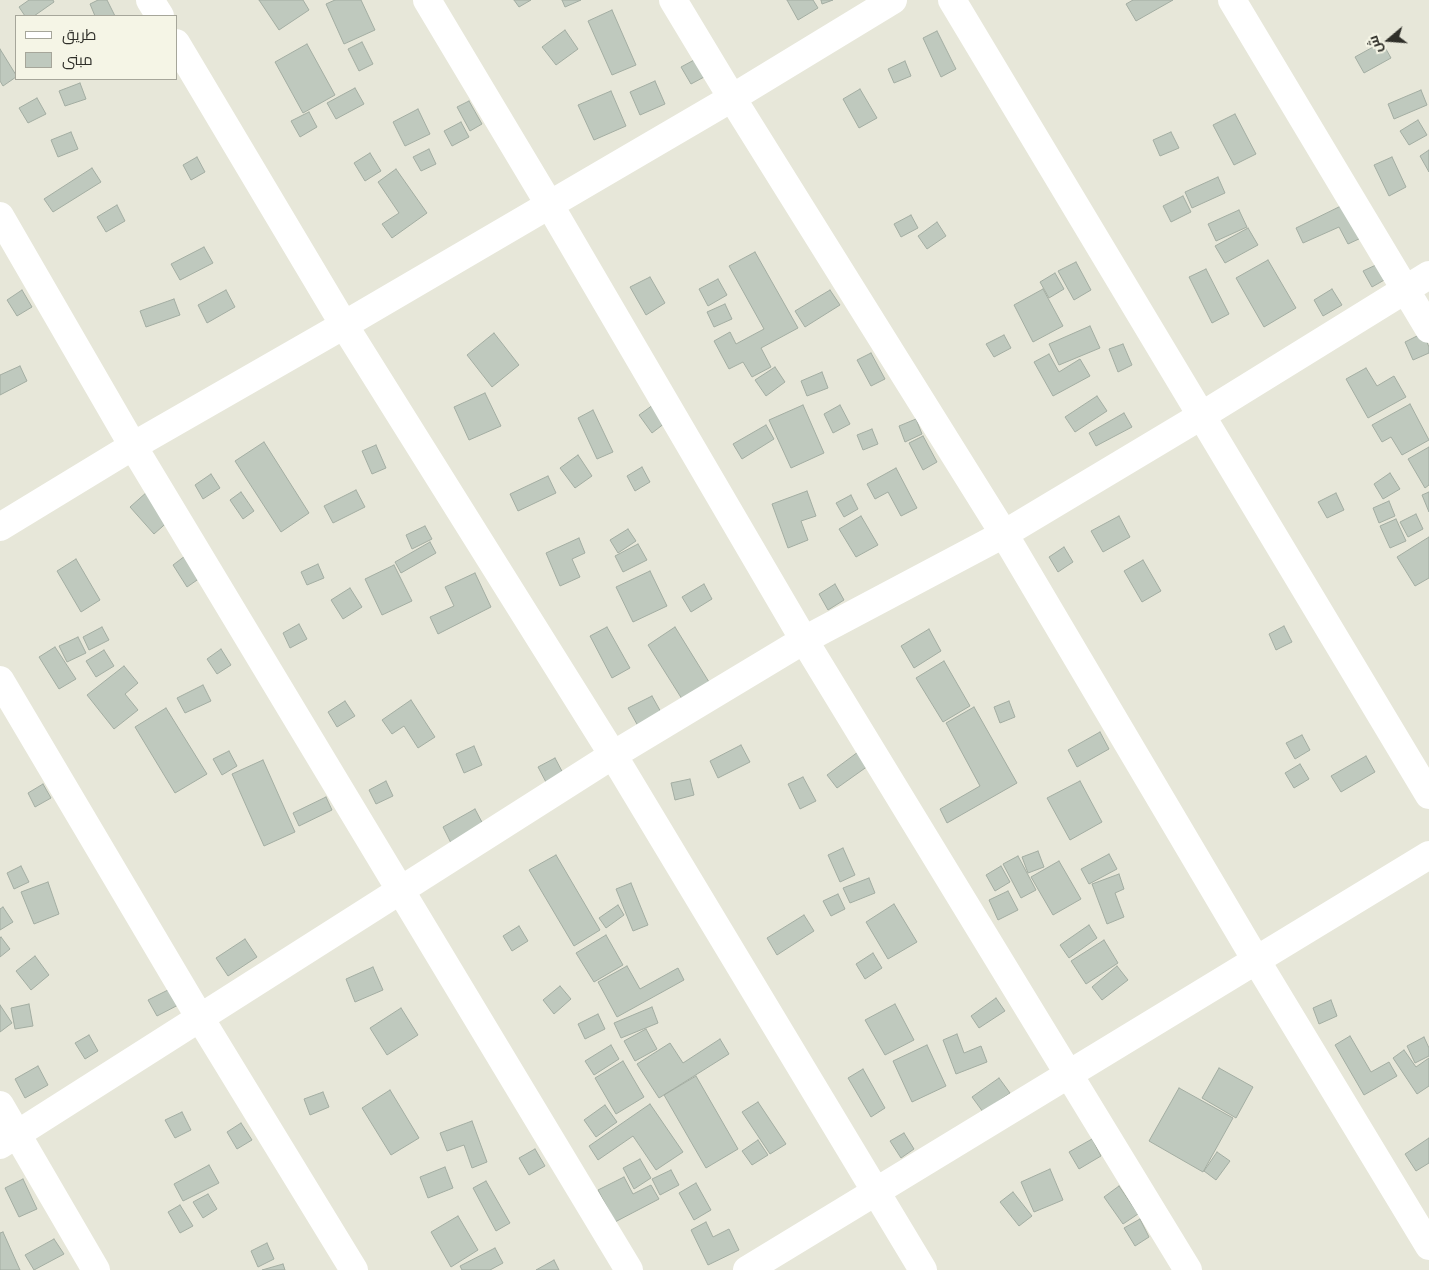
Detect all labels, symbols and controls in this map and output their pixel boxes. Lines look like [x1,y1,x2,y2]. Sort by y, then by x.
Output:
legend [15,15,178,80]
north arrow [1364,15,1414,65]
text: طريق [62,25,96,43]
text: ش [1363,34,1385,56]
text: مبنى [62,50,93,68]

